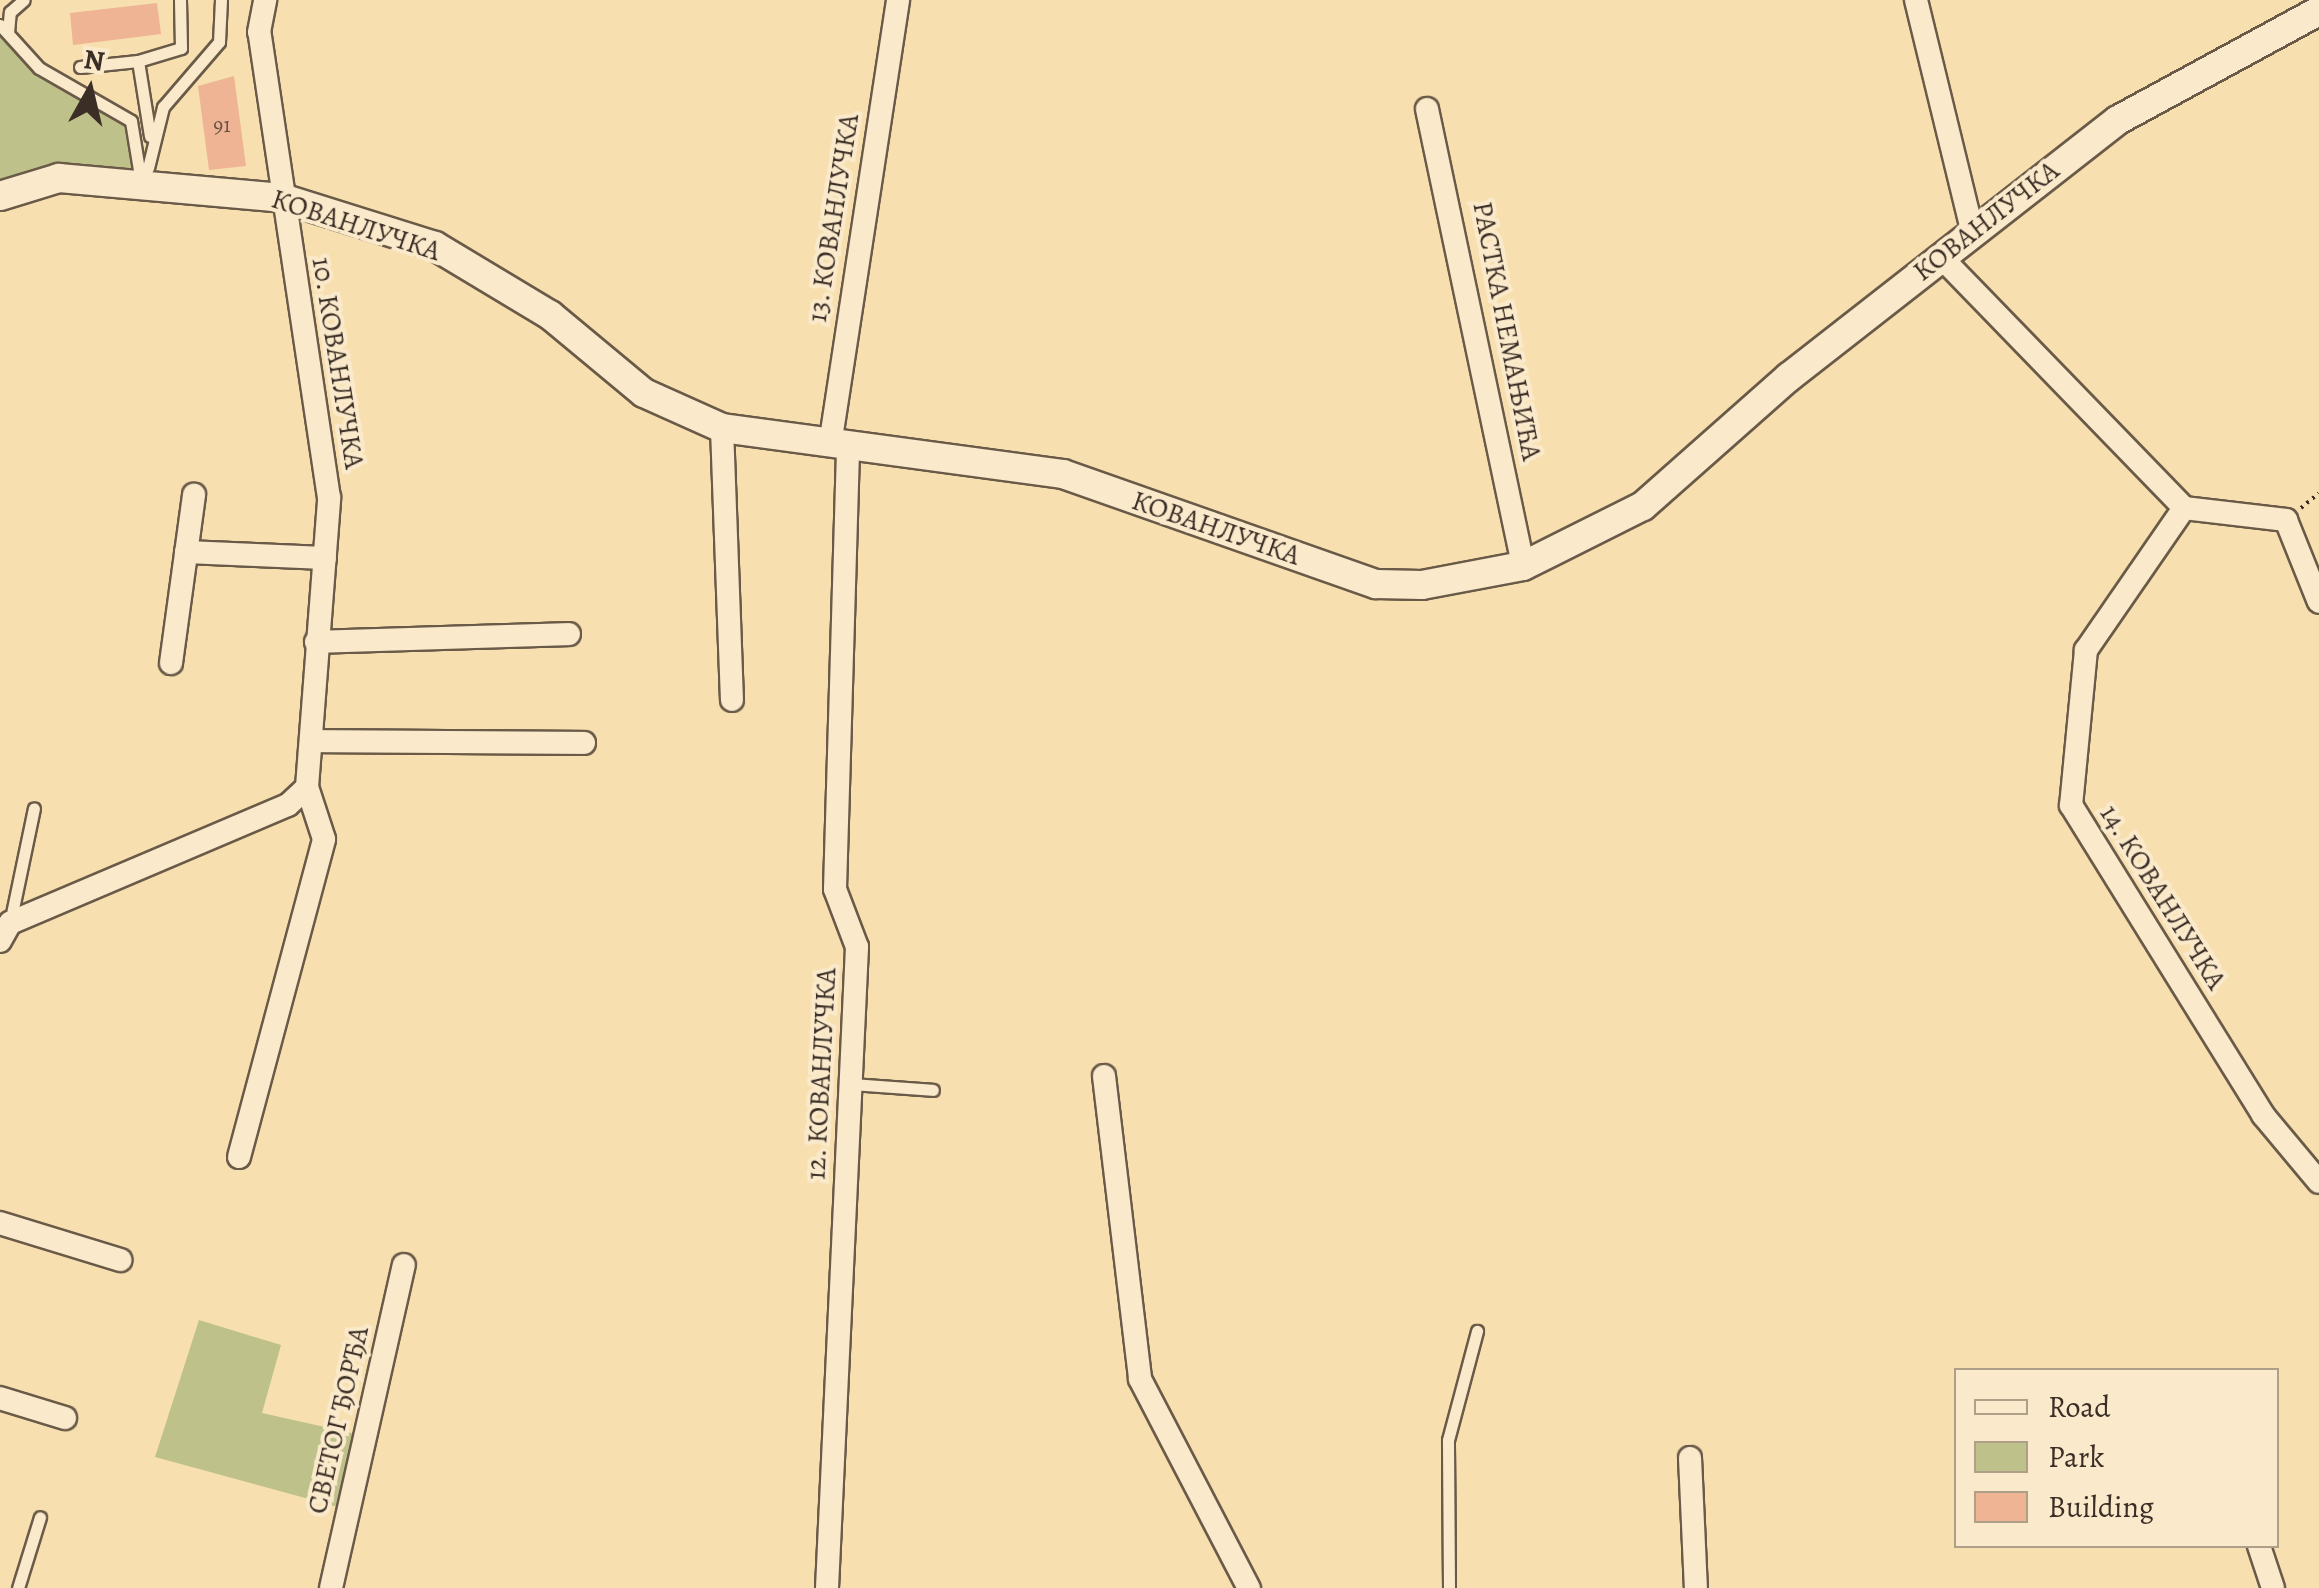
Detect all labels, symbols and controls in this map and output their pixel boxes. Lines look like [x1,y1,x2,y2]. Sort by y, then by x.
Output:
north arrow [40,40,140,140]
text: N [81,40,107,81]
street label: 13. КОВАНЛУЧКА [800,111,866,325]
house number: 91 [213,113,231,139]
street label: КОВАНЛУЧКА [1906,154,2066,288]
street label: КОВАНЛУЧКА [267,182,445,268]
street label: РАСТКА НЕМАЊИЋА [1465,199,1549,463]
street label: 10. КОВАНЛУЧКА [305,254,371,472]
street label: КОВАНЛУЧКА [1127,483,1305,573]
street label: 14. КОВАНЛУЧКА [2093,798,2233,996]
street label: 12. КОВАНЛУЧКА [799,967,843,1181]
street label: СВЕТОГ ЂОРЂА [300,1323,376,1517]
legend [1954,1368,2279,1548]
text: Road [2048,1387,2110,1427]
text: Park [2048,1437,2104,1477]
text: Building [2048,1487,2154,1527]

